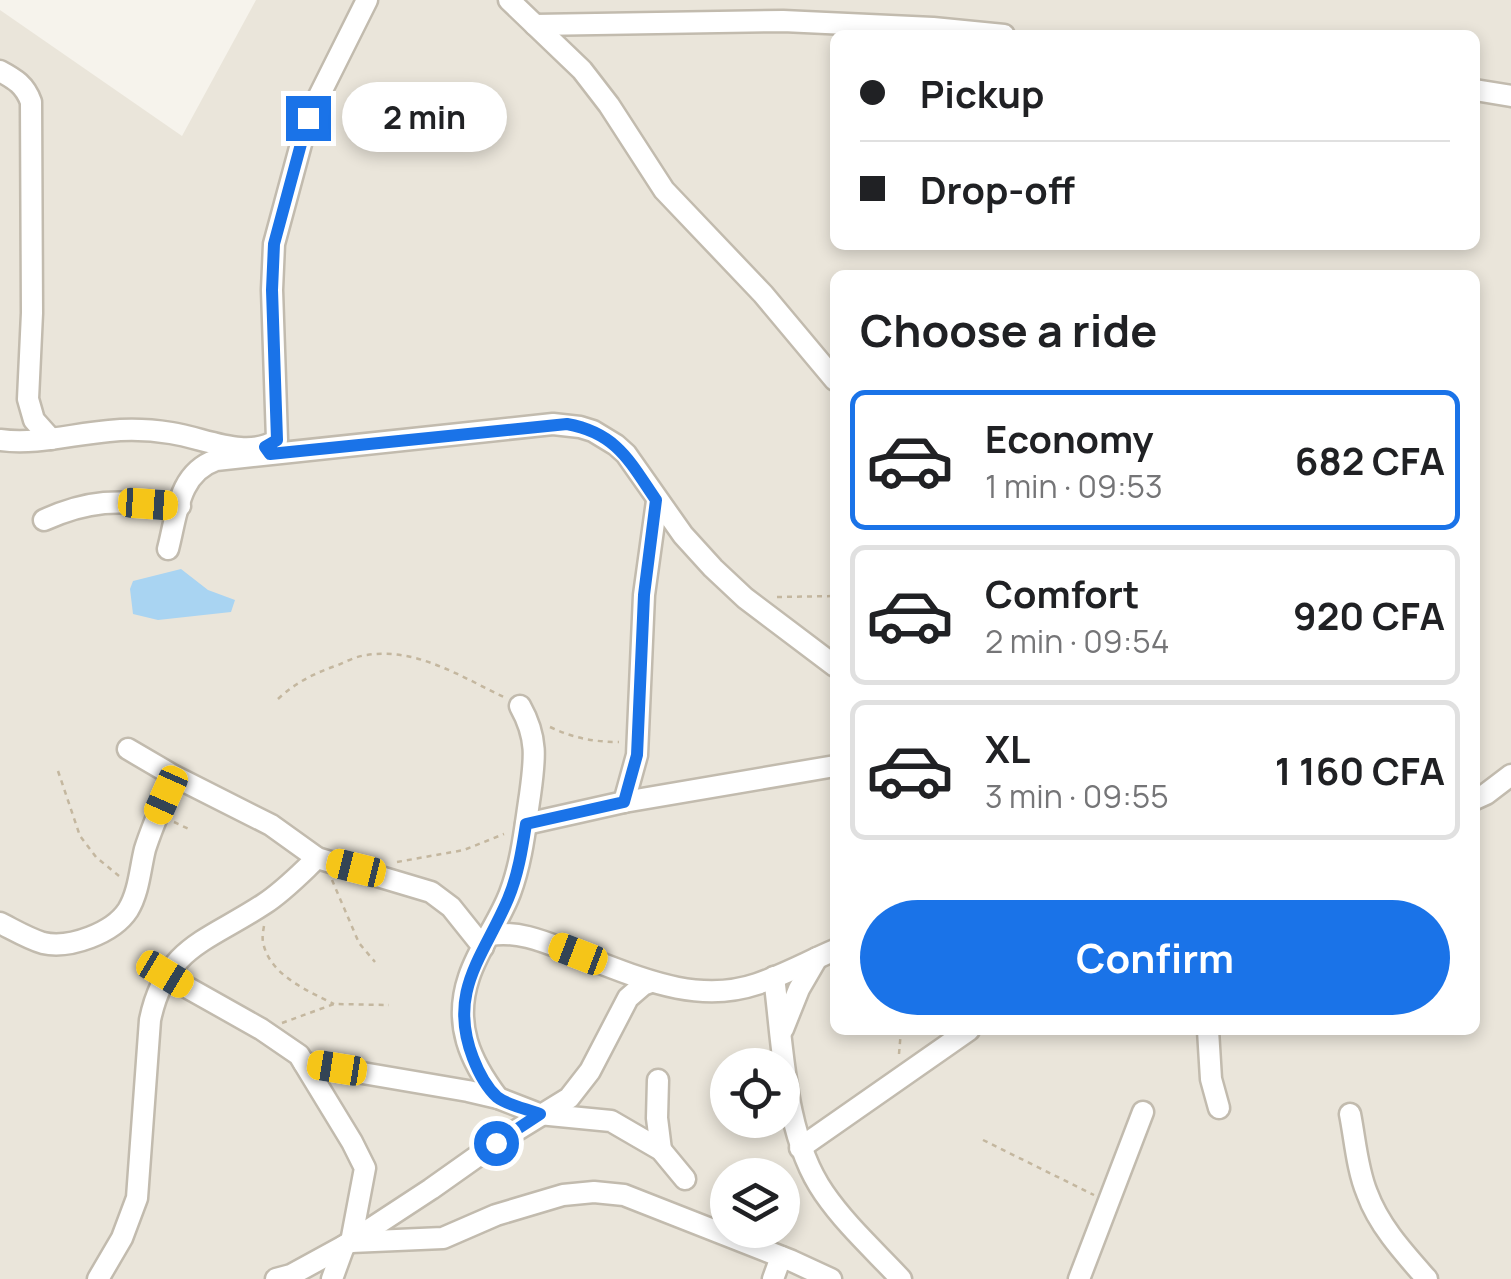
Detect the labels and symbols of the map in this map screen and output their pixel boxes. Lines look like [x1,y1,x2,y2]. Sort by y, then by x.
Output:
callout: 2 min [343,83,508,153]
route end [286,96,331,141]
car [117,487,179,521]
car [140,761,192,829]
car [323,846,389,890]
car [545,929,611,979]
car [132,946,198,1002]
car [305,1048,369,1088]
route start [474,1121,519,1166]

